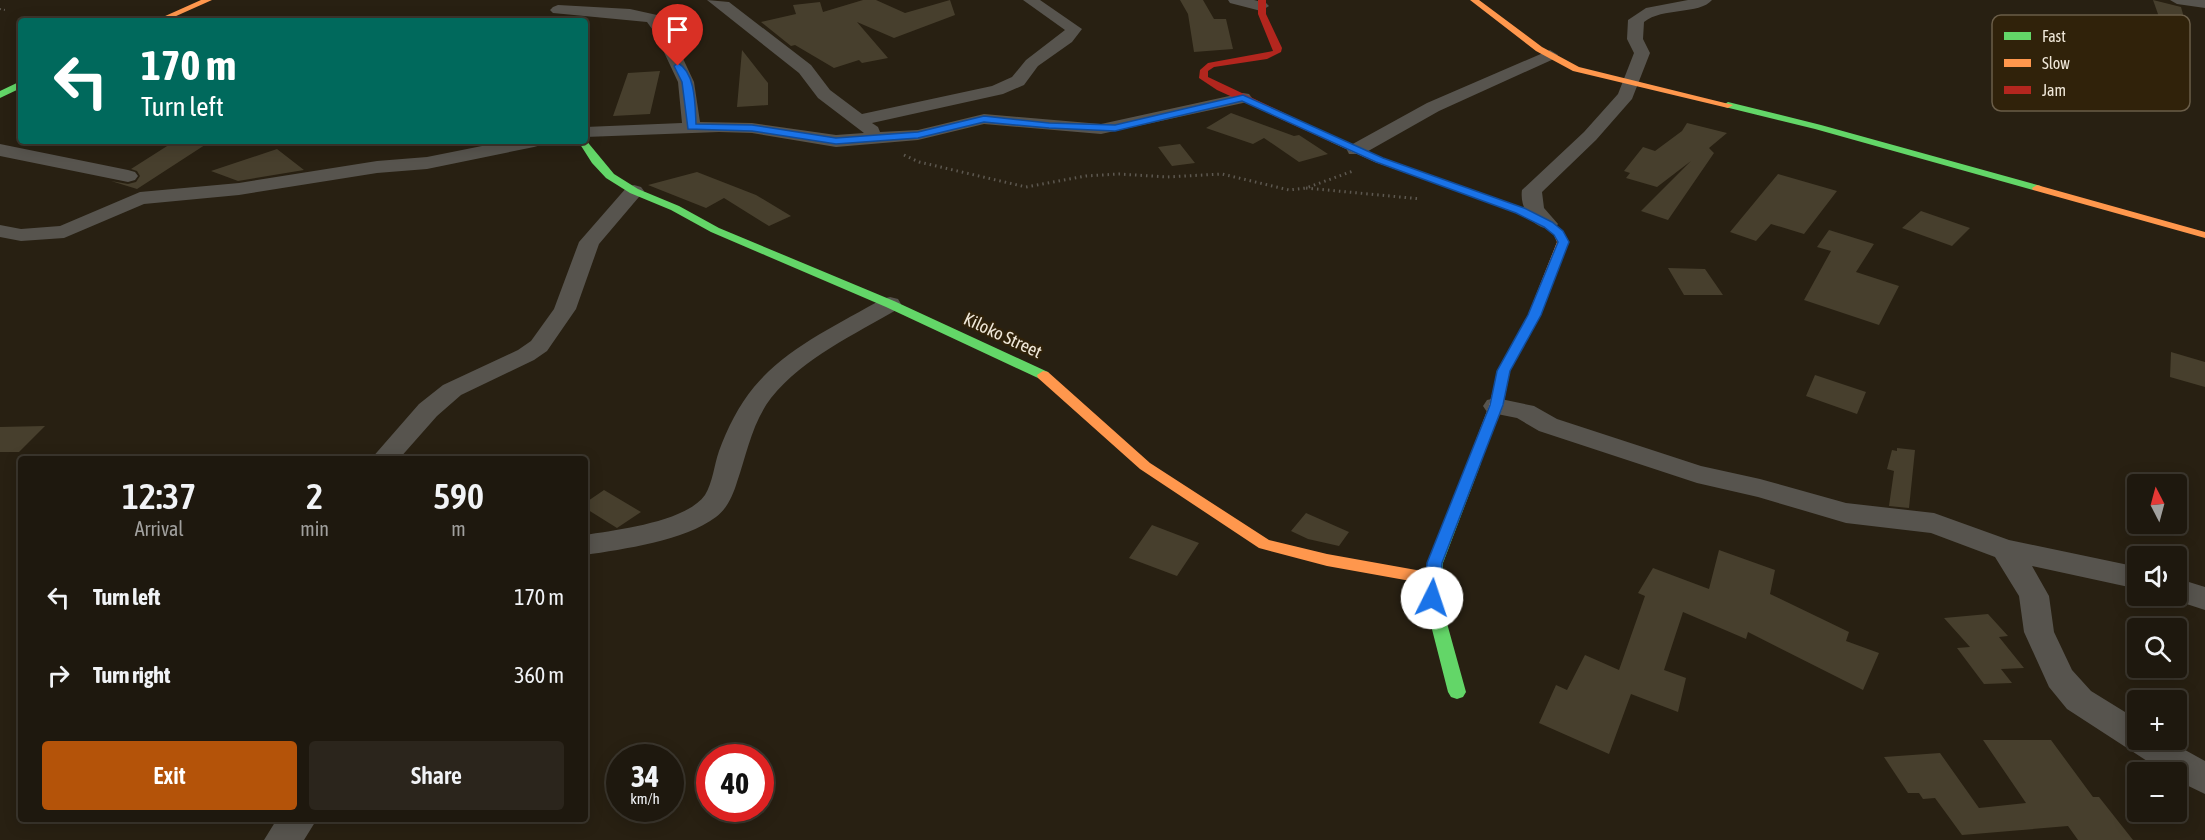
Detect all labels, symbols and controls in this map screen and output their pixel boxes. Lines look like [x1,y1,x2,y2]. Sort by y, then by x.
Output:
pin [652,4,703,66]
icon: arrive [661,13,694,46]
legend [1992,15,2190,111]
text: Fast [2042,27,2066,45]
text: 170 m [141,41,236,89]
icon: left [42,42,120,120]
text: Slow [2042,54,2070,72]
text: Jam [2042,81,2066,99]
text: Turn left [141,91,224,122]
street label: Kiloko Street [960,308,1046,362]
north arrow [2127,474,2187,534]
map controls [2127,474,2187,822]
text: 12:37 [122,475,196,517]
text: 2 [306,475,323,517]
text: 590 [433,475,484,517]
text: Arrival [135,517,184,540]
text: min [300,517,329,540]
text: m [451,517,466,540]
button: sound [2127,546,2187,606]
position arrow [1400,566,1464,630]
icon: left [42,581,75,614]
text: Turn left [93,584,160,610]
text: 170 m [514,584,564,610]
button: search [2127,618,2187,678]
icon: right [42,659,75,692]
text: Turn right [93,662,170,688]
text: 360 m [514,662,564,688]
button: + [2127,690,2187,750]
button: Exit [42,741,297,810]
button: Share [309,741,564,810]
speed limit sign: 40 [696,744,774,822]
text: 34 [631,759,659,793]
button: − [2127,762,2187,822]
text: km/h [630,790,660,807]

